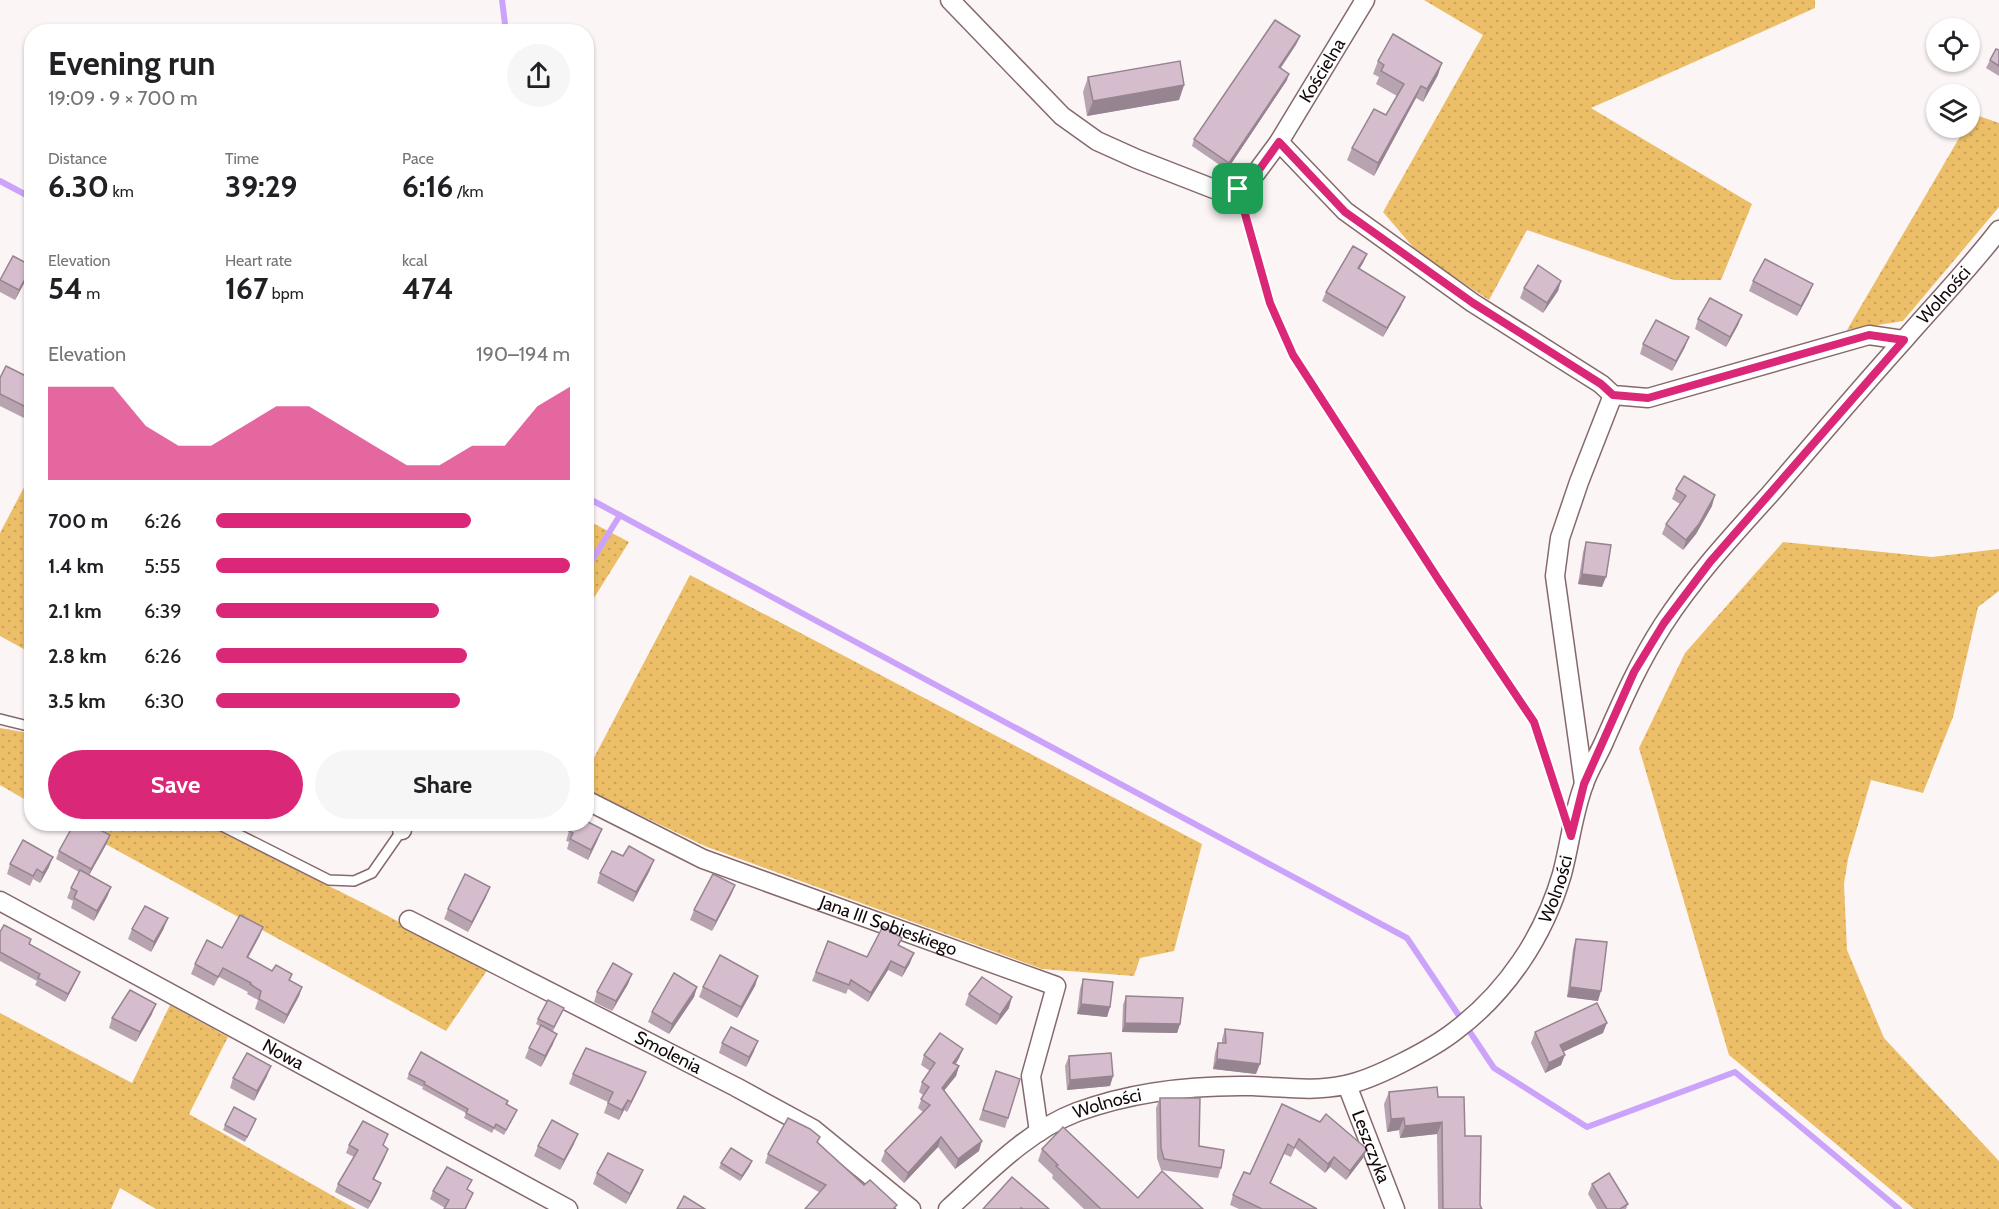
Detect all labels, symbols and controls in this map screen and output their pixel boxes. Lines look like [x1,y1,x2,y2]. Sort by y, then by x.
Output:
map controls [1926,18,1980,138]
button: locate [1926,18,1980,72]
street label: Kościelna [1294,34,1350,107]
text: Evening run [48,43,215,83]
button: share [507,44,570,107]
button: layers [1926,84,1980,138]
text: 19:09 · 9 × 700 m [48,86,197,110]
text: Distance [48,149,107,168]
text: Time [225,149,259,168]
text: Pace [402,149,434,168]
pin [1212,163,1263,214]
text: 6.30 [48,168,109,205]
text: 39:29 [225,168,297,205]
text: 6:16 [402,168,453,205]
icon: arrive [1221,172,1254,205]
text: km [109,182,134,201]
text: /km [453,182,483,201]
text: Elevation [48,251,111,270]
text: Heart rate [225,251,292,270]
text: kcal [402,251,428,270]
street label: Wolności [1912,262,1975,328]
text: 54 [48,270,83,307]
text: 167 [225,270,268,307]
text: 474 [402,270,454,307]
text: m [83,284,100,303]
text: bpm [268,284,304,303]
text: Elevation [48,342,126,366]
text: 190–194 m [476,342,570,366]
text: 700 m [48,509,108,533]
text: 6:26 [144,509,181,533]
text: 1.4 km [48,554,104,578]
text: 5:55 [144,554,181,578]
text: 2.1 km [48,599,102,623]
text: 6:39 [144,599,182,623]
text: 2.8 km [48,644,107,668]
text: 6:26 [144,644,181,668]
text: 3.5 km [48,689,106,713]
text: 6:30 [144,689,184,713]
button: Save [48,750,303,819]
button: Share [315,750,570,819]
street label: Wolności [1534,853,1577,926]
street label: Jana III Sobieskiego [816,891,960,961]
street label: Smolenia [631,1026,706,1079]
street label: Nowa [259,1034,308,1075]
street label: Wolności [1070,1084,1143,1123]
street label: Leszczyka [1347,1107,1395,1186]

